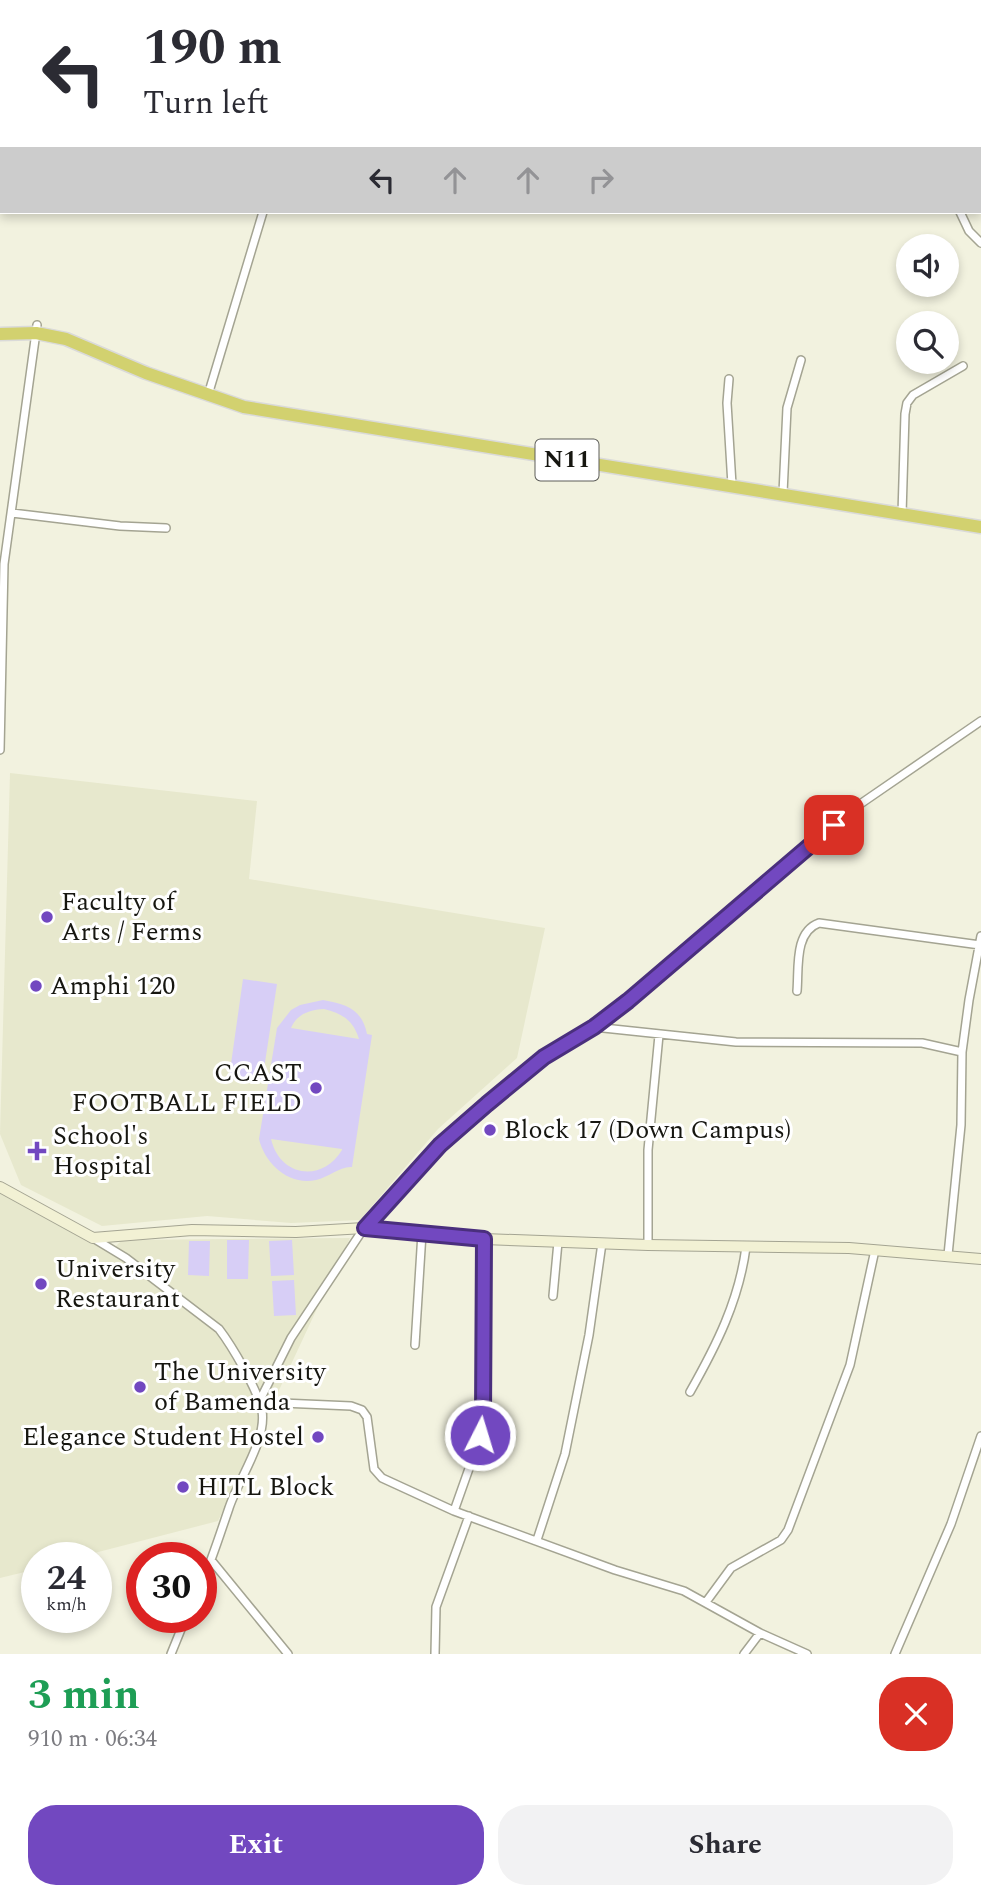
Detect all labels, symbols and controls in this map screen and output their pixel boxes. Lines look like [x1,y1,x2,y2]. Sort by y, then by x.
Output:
text: 190 m [143,11,282,86]
icon: left [28,28,119,119]
text: Turn left [143,79,269,128]
icon: left [363,161,401,199]
icon: ahead [436,161,474,199]
icon: ahead [509,161,547,199]
icon: right [582,161,620,199]
map controls [896,234,959,374]
button: sound [896,234,959,297]
button: search [896,311,959,374]
road number: N11 [536,439,598,480]
pin [804,795,864,855]
icon: arrive [815,806,853,844]
place label: Faculty of Arts / Ferms [61,882,202,952]
marker: Faculty of Arts / Ferms [39,909,55,925]
place label: Amphi 120 [50,966,175,1006]
marker: Amphi 120 [28,978,44,994]
place label: CCAST FOOTBALL FIELD [72,1053,302,1123]
marker: CCAST FOOTBALL FIELD [308,1080,324,1096]
place label: Block 17 (Down Campus) [504,1110,791,1150]
place label: School's Hospital [53,1116,152,1186]
marker: Block 17 (Down Campus) [482,1122,498,1138]
marker: School's Hospital [27,1141,47,1161]
place label: University Restaurant [55,1249,180,1319]
marker: University Restaurant [33,1276,49,1292]
place label: The University of Bamenda [154,1352,327,1422]
marker: The University of Bamenda [132,1379,148,1395]
position arrow [443,1398,517,1472]
place label: Elegance Student Hostel [22,1417,304,1457]
marker: Elegance Student Hostel [310,1429,326,1445]
place label: HITL Block [197,1467,334,1507]
marker: HITL Block [175,1479,191,1495]
speed limit sign: 30 [126,1542,217,1633]
text: 24 [47,1552,86,1605]
text: km/h [46,1591,87,1618]
text: 3 min [28,1664,140,1727]
button: close [879,1677,953,1751]
text: 910 m · 06:34 [28,1722,157,1757]
button: Exit [28,1805,484,1885]
button: Share [498,1805,953,1885]

